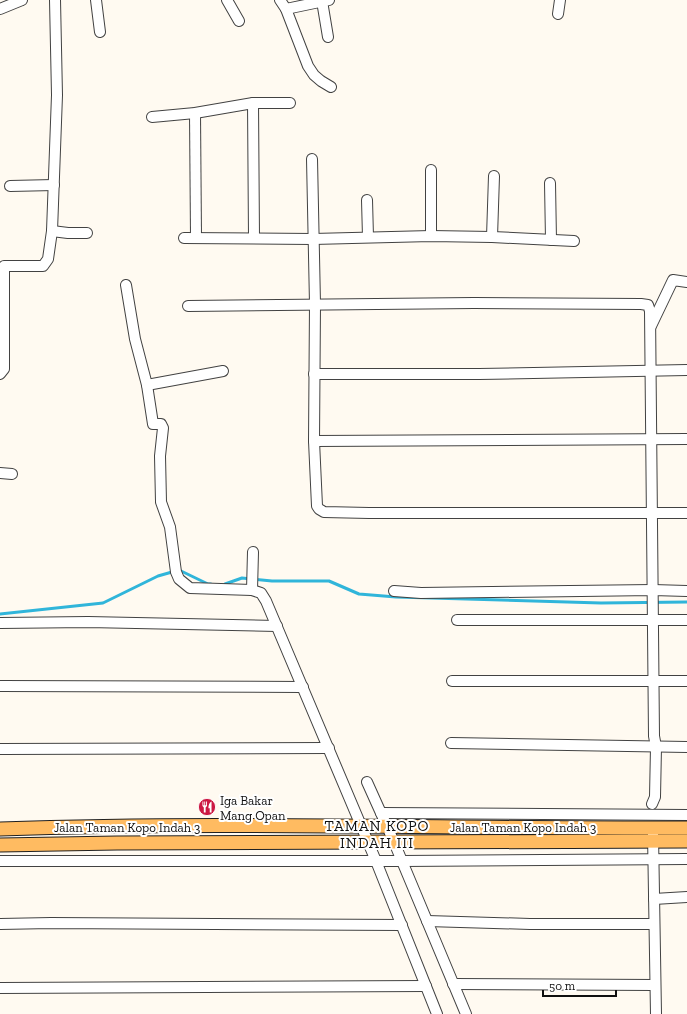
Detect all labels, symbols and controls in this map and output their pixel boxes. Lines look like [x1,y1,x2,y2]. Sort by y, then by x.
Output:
place label: Iga Bakar Mang Opan [220,793,286,823]
restaurant icon: Iga Bakar Mang Opan [197,797,217,817]
district label: TAMAN KOPO INDAH III [324,817,430,852]
street label: Jalan Taman Kopo Indah 3 [54,820,200,835]
street label: Jalan Taman Kopo Indah 3 [450,820,596,835]
scale bar [543,972,616,998]
text: 50 m [549,979,576,993]

